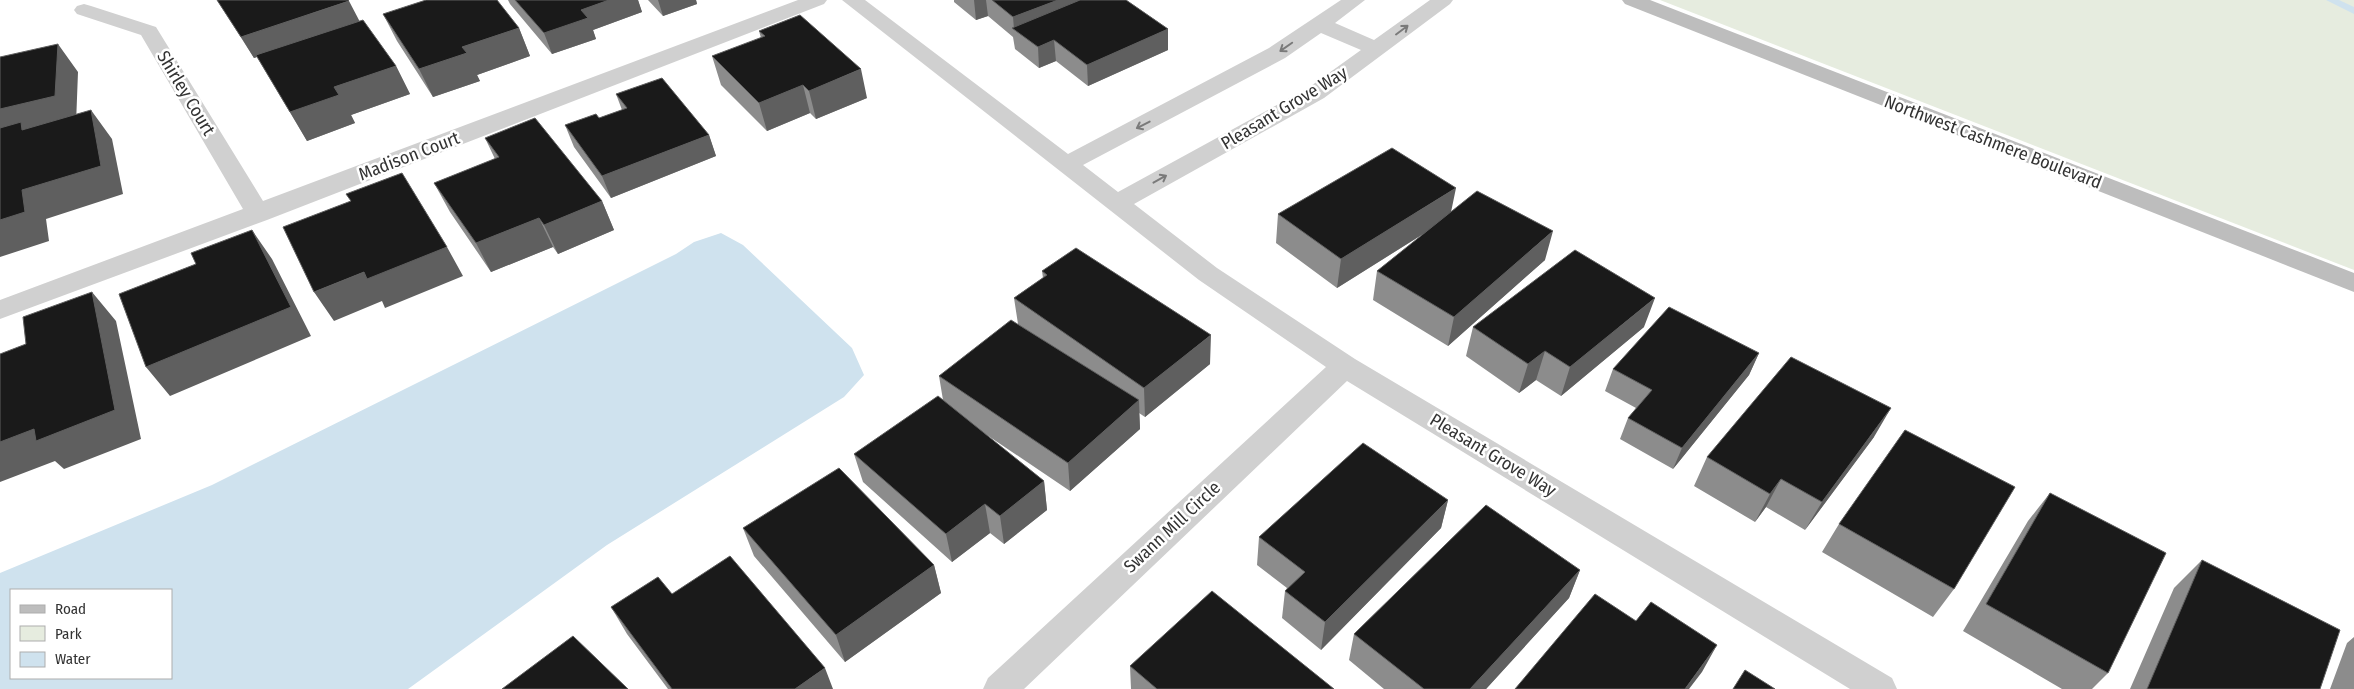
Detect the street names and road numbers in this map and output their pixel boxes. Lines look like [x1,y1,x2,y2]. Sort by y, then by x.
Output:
street label: Shirley Court [152,47,220,139]
street label: Pleasant Grove Way [1217,62,1351,154]
street label: Northwest Cashmere Boulevard [1881,90,2105,194]
street label: Madison Court [355,127,463,185]
street label: Pleasant Grove Way [1426,409,1560,501]
street label: Swann Mill Circle [1119,477,1225,577]

